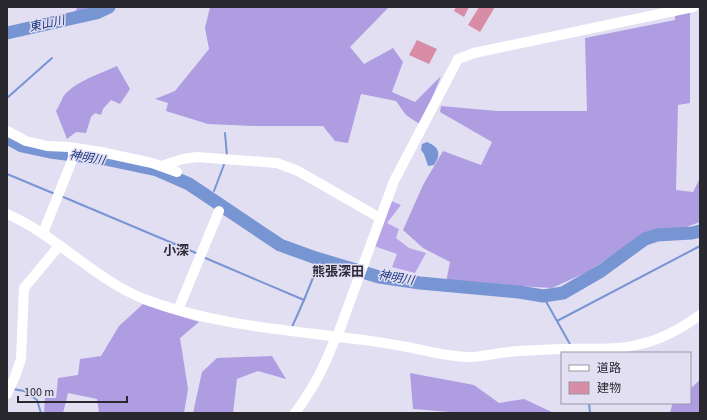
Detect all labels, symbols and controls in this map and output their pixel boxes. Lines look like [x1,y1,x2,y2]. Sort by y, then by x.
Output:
water label: 東山川 [28,12,68,36]
water label: 神明川 [68,147,108,170]
district label: 小深 [163,242,189,260]
district label: 熊張深田 [312,263,364,281]
water label: 神明川 [377,267,417,290]
legend [561,352,691,404]
text: 道路 [597,360,621,377]
scale bar [18,378,127,404]
text: 建物 [597,380,621,397]
text: 100 m [24,384,54,401]

